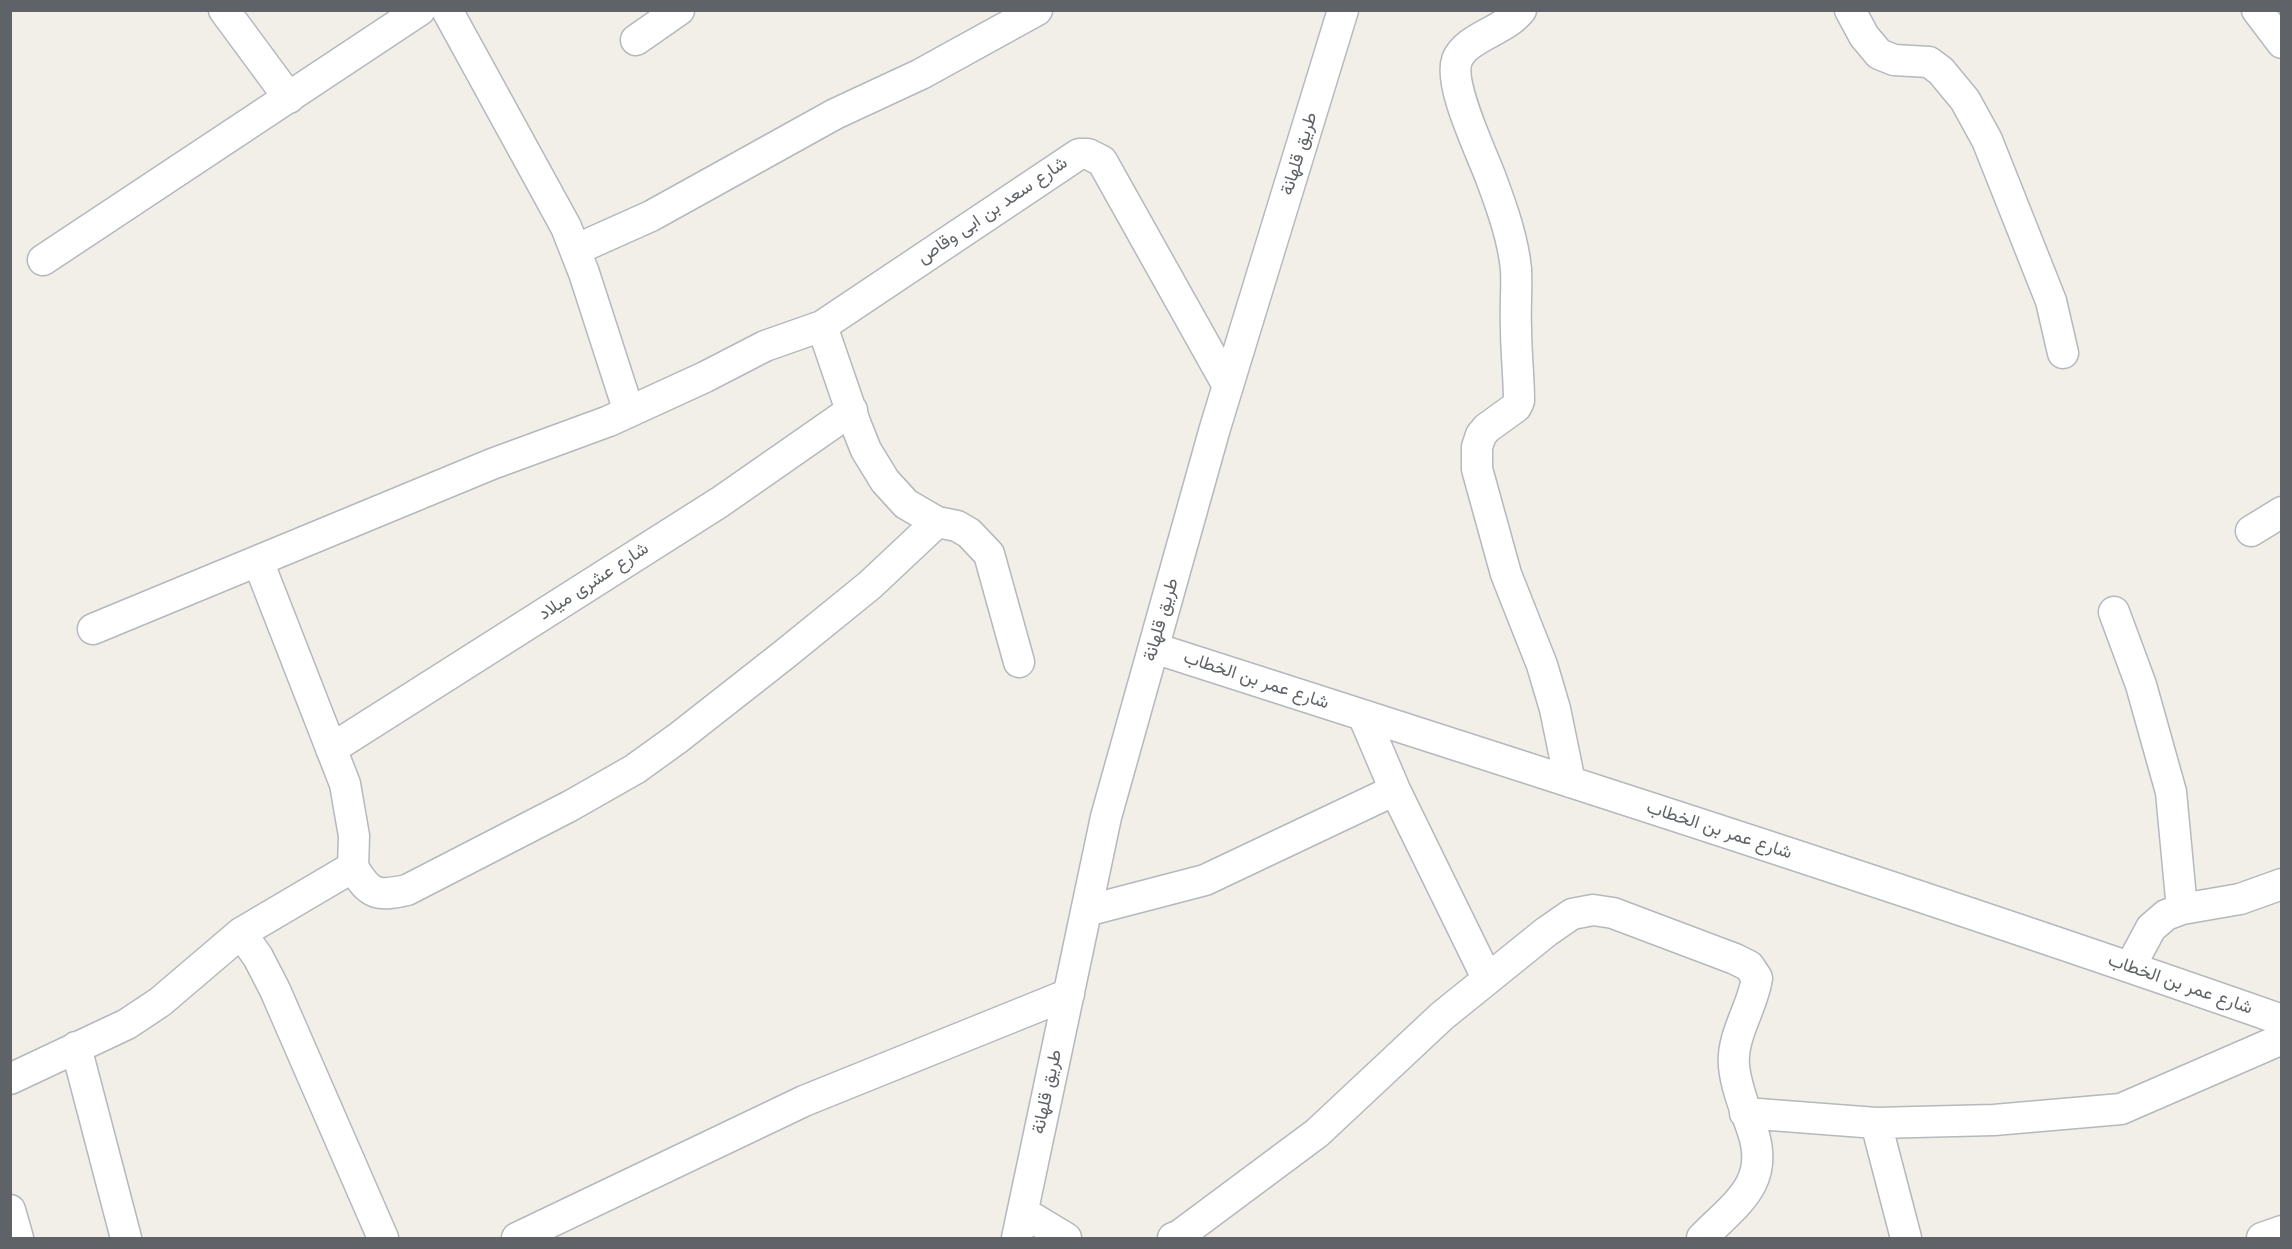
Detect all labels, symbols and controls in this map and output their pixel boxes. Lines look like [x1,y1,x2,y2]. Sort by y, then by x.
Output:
street label: طريق قلهانة [1277,110,1323,198]
street label: شارع سعد بن ابى وقاص [914,153,1072,269]
street label: شارع عشرى ميلاد [535,538,653,626]
street label: طريق قلهانة [1140,576,1184,664]
street label: شارع عمر بن الخطاب [1181,647,1331,715]
street label: شارع عمر بن الخطاب [1644,797,1794,865]
street label: شارع عمر بن الخطاب [2105,950,2255,1020]
street label: طريق قلهانة [1029,1048,1067,1136]

